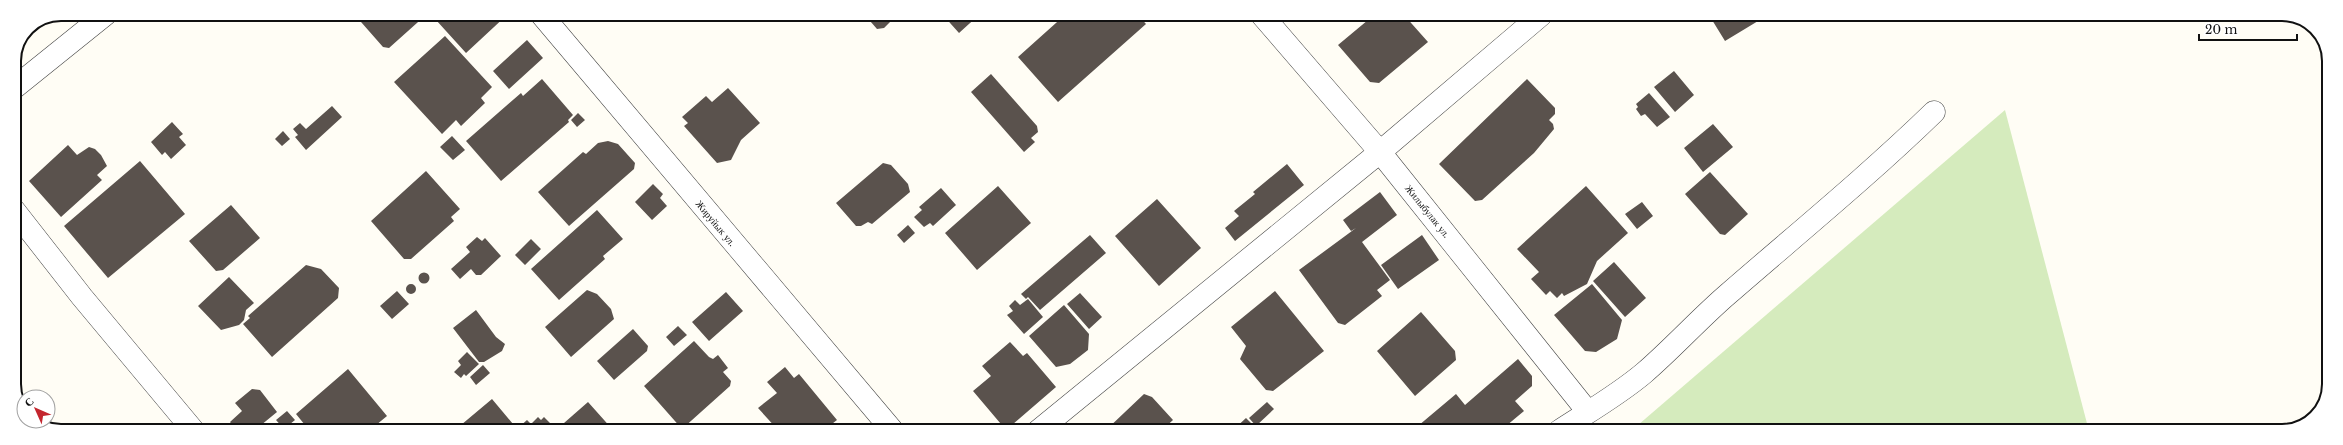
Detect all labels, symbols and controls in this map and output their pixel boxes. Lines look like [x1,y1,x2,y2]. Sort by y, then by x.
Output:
scale bar [2199,16,2297,42]
text: 20 m [2205,22,2237,37]
street label: Жилыбулак ул. [1402,182,1453,241]
street label: Жируйык ул. [693,198,739,249]
north arrow [16,389,56,429]
text: С [21,394,37,410]

